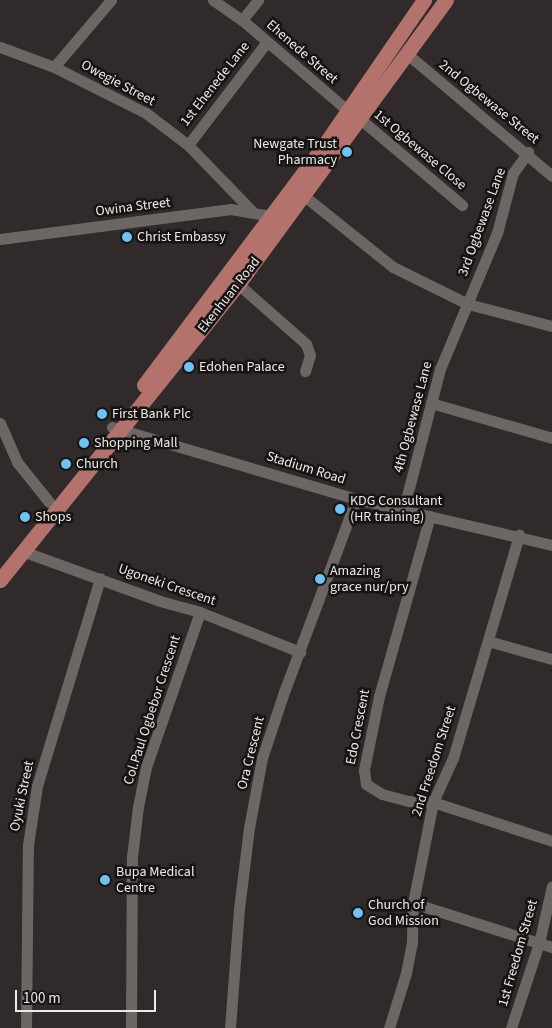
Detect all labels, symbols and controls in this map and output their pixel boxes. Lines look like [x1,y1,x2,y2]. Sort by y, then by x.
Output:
street label: Ehenede Street [263,16,341,88]
street label: 1st Ehenede Lane [177,38,253,130]
street label: Owegie Street [78,56,158,110]
street label: 2nd Ogbewase Street [436,56,542,148]
street label: 1st Ogbewase Close [370,106,470,194]
place label: Newgate Trust Pharmacy [253,136,337,168]
marker: Newgate Trust Pharmacy [341,146,353,158]
street label: 3rd Ogbewase Lane [455,165,509,279]
street label: Owina Street [95,194,171,220]
place label: Christ Embassy [137,229,226,245]
marker: Christ Embassy [121,231,133,243]
street label: Ekenhuan Road [194,254,264,336]
place label: Edohen Palace [199,359,285,375]
street label: 4th Ogbewase Lane [390,360,436,474]
marker: Edohen Palace [183,361,195,373]
place label: First Bank Plc [112,406,191,422]
marker: First Bank Plc [96,408,108,420]
place label: Shopping Mall [94,435,178,451]
marker: Shopping Mall [78,437,90,449]
street label: Stadium Road [264,448,348,488]
place label: Church [76,456,118,472]
marker: Church [60,458,72,470]
place label: KDG Consultant (HR training) [350,493,442,526]
marker: KDG Consultant (HR training) [334,503,346,515]
place label: Shops [35,509,71,525]
marker: Shops [19,511,31,523]
street label: Ugoneki Crescent [116,560,218,610]
place label: Amazing grace nur/pry [330,563,409,596]
marker: Amazing grace nur/pry [314,573,326,585]
street label: Col.Paul Ogbebor Crescent [120,633,184,787]
street label: Edo Crescent [342,688,374,766]
street label: 2nd Freedom Street [408,704,460,818]
street label: Ora Crescent [234,715,268,791]
street label: Oyuki Street [6,759,38,833]
place label: Bupa Medical Centre [116,864,194,896]
marker: Bupa Medical Centre [98,873,112,887]
place label: Church of God Mission [368,897,439,930]
street label: 1st Freedom Street [495,898,541,1008]
marker: Church of God Mission [352,907,364,919]
scale bar [18,980,159,1012]
text: 100 m [23,988,61,1009]

